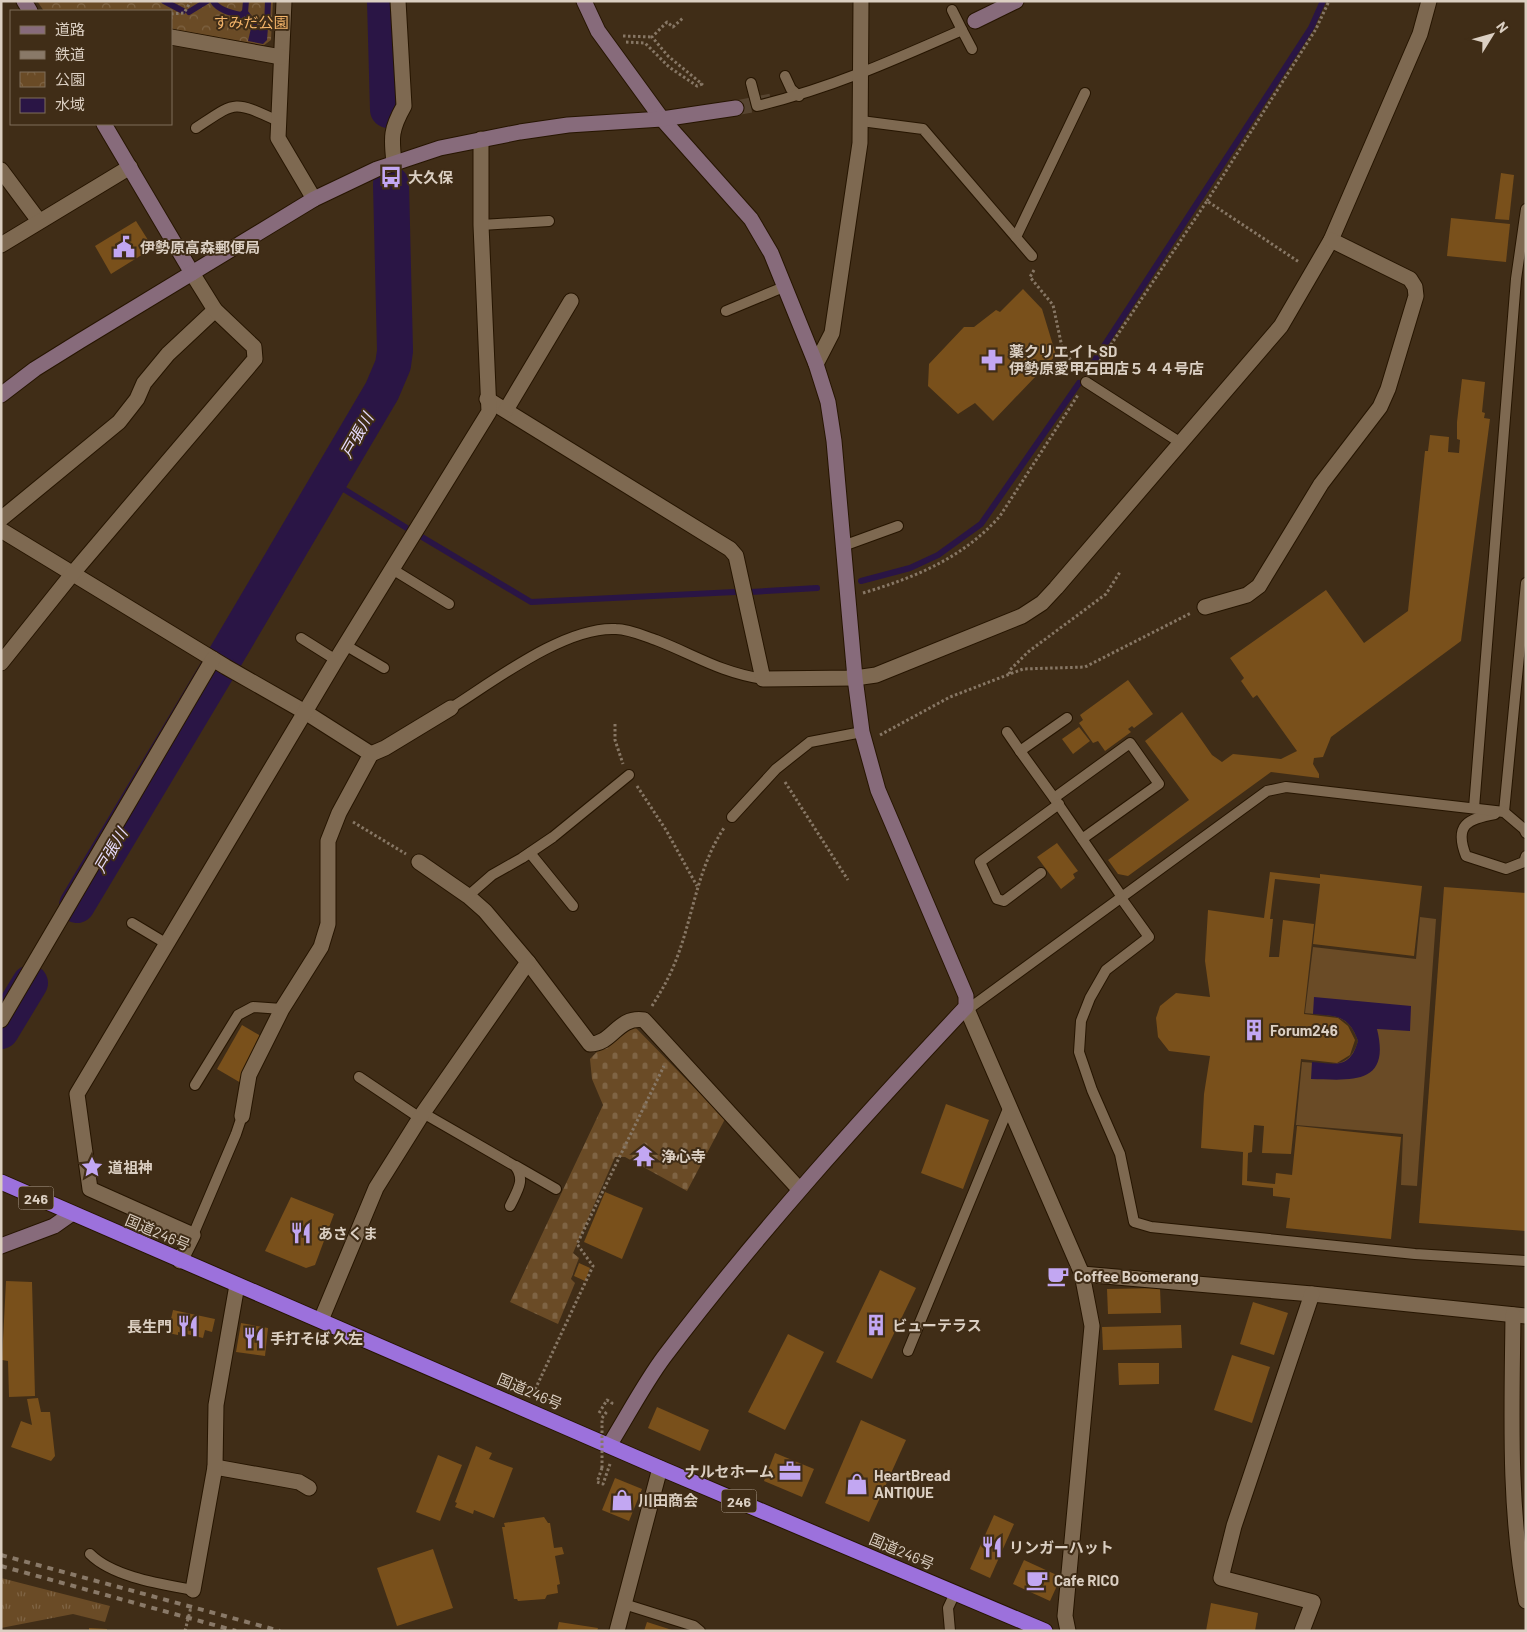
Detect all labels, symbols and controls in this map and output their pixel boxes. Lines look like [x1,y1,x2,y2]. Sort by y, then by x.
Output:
legend [10,10,172,125]
north arrow [1467,10,1517,60]
park label: すみだ公園 [213,13,289,31]
text: N [1493,18,1512,36]
text: 道路 [55,20,85,38]
text: 鉄道 [55,45,85,63]
text: 公園 [55,70,85,88]
text: 水域 [55,95,85,113]
bus stop icon: 大久保 [378,164,404,190]
place label: 大久保 [408,168,454,186]
public building icon: 伊勢原高森郵便局 [111,234,137,260]
place label: 伊勢原高森郵便局 [140,238,260,256]
place label: 薬クリエイトSD 伊勢原愛甲石田店５４４号店 [1009,342,1204,377]
pharmacy icon: 薬クリエイトSD 伊勢原愛甲石田店５４４号店 [979,347,1005,373]
water label: 戸張川 [336,408,377,461]
water label: 戸張川 [89,823,132,875]
building icon: Forum246 [1241,1017,1267,1043]
place label: Forum246 [1270,1021,1338,1039]
temple icon: 浄心寺 [631,1143,657,1169]
place label: 浄心寺 [661,1147,706,1165]
place icon: 道祖神 [79,1154,105,1180]
place label: 道祖神 [108,1158,153,1176]
road number: 246 [18,1186,54,1210]
street label: 国道246号 [123,1210,193,1254]
restaurant icon: あさくま [288,1220,314,1246]
place label: あさくま [318,1224,378,1242]
cafe icon: Coffee Boomerang [1045,1263,1071,1289]
place label: Coffee Boomerang [1074,1267,1199,1285]
building icon: ビューテラス [863,1312,889,1338]
restaurant icon: 長生門 [175,1313,201,1339]
place label: ビューテラス [892,1316,982,1334]
place label: 長生門 [127,1317,172,1335]
restaurant icon: 手打そば 久左 [241,1325,267,1351]
place label: 手打そば 久左 [270,1329,363,1347]
street label: 国道246号 [495,1369,565,1413]
office icon: ナルセホーム [777,1458,803,1484]
place label: ナルセホーム [684,1462,774,1480]
place label: HeartBread ANTIQUE [874,1466,950,1501]
shop icon: HeartBread ANTIQUE [844,1471,870,1497]
shop icon: 川田商会 [609,1487,635,1513]
road number: 246 [722,1490,756,1512]
place label: 川田商会 [638,1491,698,1509]
street label: 国道246号 [867,1529,937,1573]
restaurant icon: リンガーハット [979,1534,1005,1560]
place label: リンガーハット [1009,1538,1114,1556]
cafe icon: Cafe RICO [1024,1567,1050,1593]
place label: Cafe RICO [1054,1571,1119,1589]

